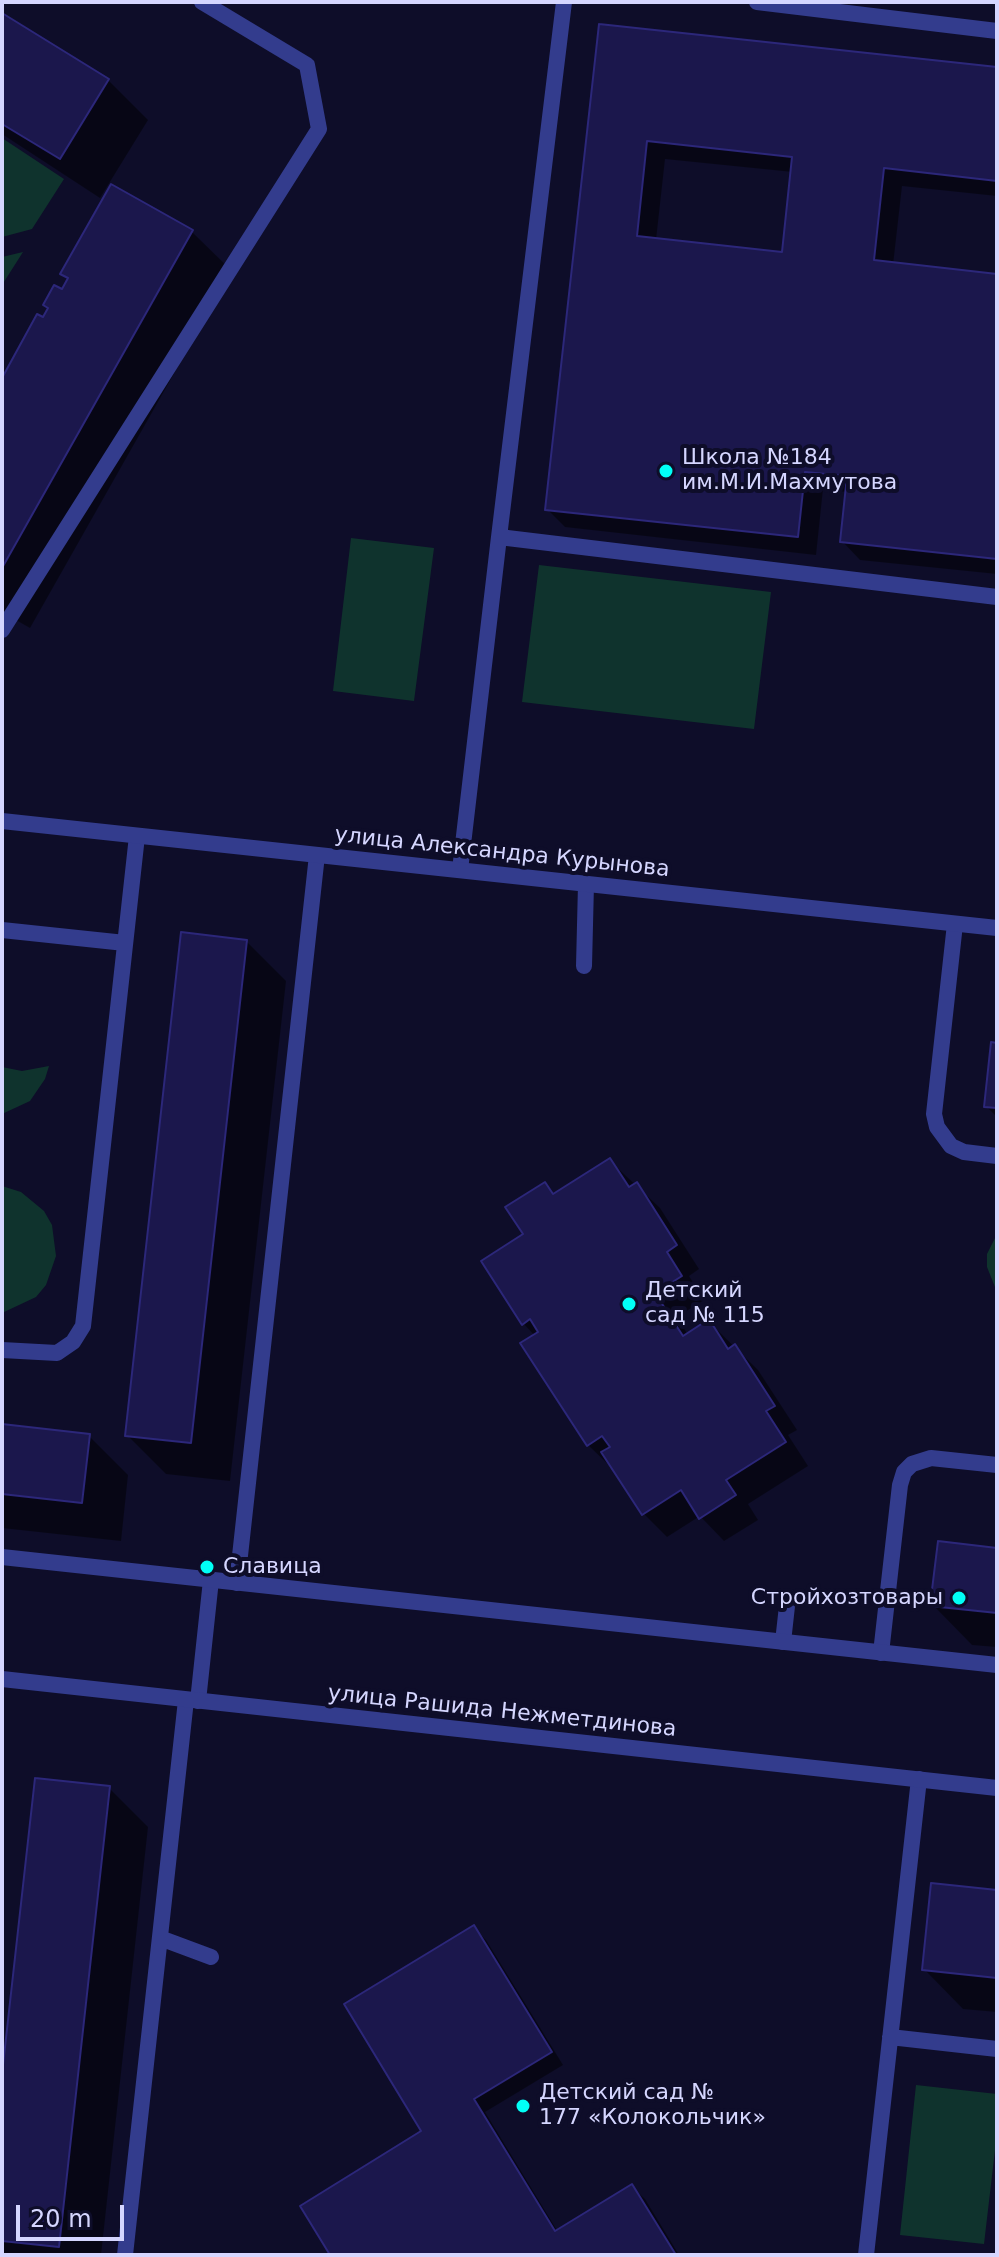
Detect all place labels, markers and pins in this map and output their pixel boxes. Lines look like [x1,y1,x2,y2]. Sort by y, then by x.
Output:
place label: Школа №184 им.М.И.Махмутова [682,445,897,496]
marker: Школа №184 им.М.И.Махмутова [657,462,675,480]
place label: Детский сад № 115 [645,1278,765,1330]
marker: Детский сад № 115 [620,1295,638,1313]
place label: Славица [223,1554,322,1580]
marker: Славица [198,1558,216,1576]
place label: Стройхозтовары [751,1585,943,1611]
marker: Стройхозтовары [950,1589,968,1607]
place label: Детский сад № 177 «Колокольчик» [539,2080,766,2132]
marker: Детский сад № 177 «Колокольчик» [514,2097,532,2115]

